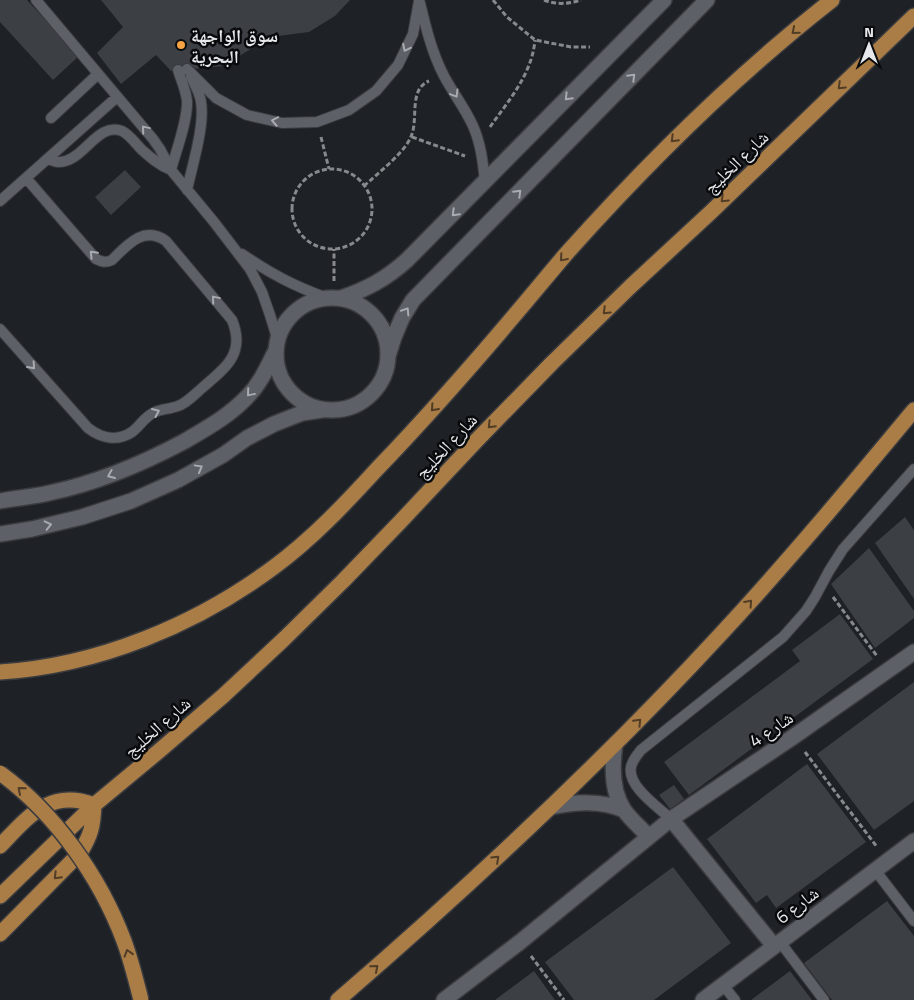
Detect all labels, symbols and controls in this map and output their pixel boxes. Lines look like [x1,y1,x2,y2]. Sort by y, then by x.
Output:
north arrow [844,20,894,70]
text: N [864,21,874,42]
place label: سوق الواجهة البحرية [191,22,278,70]
one-way arrow [791,25,800,34]
marker: سوق الواجهة البحرية [175,39,187,51]
one-way arrow [402,43,412,52]
one-way arrow [626,74,635,83]
one-way arrow [838,80,847,89]
one-way arrow [449,88,459,97]
one-way arrow [565,92,574,101]
one-way arrow [271,117,280,127]
street label: شارع الخليج [697,124,775,200]
one-way arrow [141,126,150,135]
one-way arrow [671,134,680,143]
one-way arrow [512,190,521,199]
one-way arrow [721,193,730,202]
one-way arrow [451,207,460,216]
one-way arrow [90,251,99,260]
one-way arrow [560,252,569,261]
one-way arrow [211,296,220,305]
one-way arrow [603,305,612,314]
one-way arrow [400,307,410,316]
one-way arrow [27,360,36,369]
one-way arrow [247,387,256,396]
one-way arrow [431,402,440,411]
street label: شارع الخليج [408,407,484,485]
one-way arrow [151,408,160,419]
one-way arrow [488,420,497,429]
one-way arrow [194,464,203,474]
one-way arrow [107,468,116,479]
one-way arrow [43,520,52,531]
one-way arrow [743,600,752,609]
street label: شارع الخليج [118,690,196,764]
street label: شارع 4 [743,704,799,754]
one-way arrow [632,718,641,727]
one-way arrow [17,787,26,796]
one-way arrow [490,856,499,865]
one-way arrow [54,871,63,880]
street label: شارع 6 [770,880,824,930]
one-way arrow [124,949,134,958]
one-way arrow [370,965,379,974]

